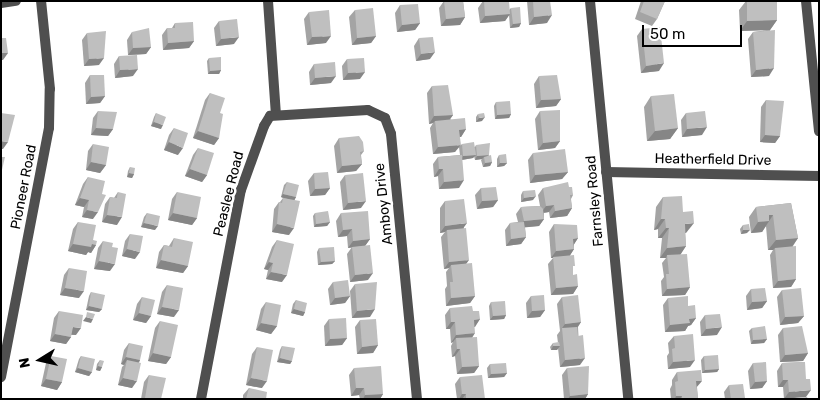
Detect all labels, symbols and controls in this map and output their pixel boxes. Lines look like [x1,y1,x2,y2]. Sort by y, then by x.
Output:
scale bar [645,15,745,47]
text: 50 m [650,25,685,43]
street label: Pioneer Road [8,143,40,231]
street label: Peaslee Road [210,150,248,238]
street label: Heatherfield Drive [654,151,772,169]
street label: Farnsley Road [583,155,607,247]
street label: Amboy Drive [371,162,397,246]
north arrow [15,335,65,385]
text: N [15,356,34,369]

